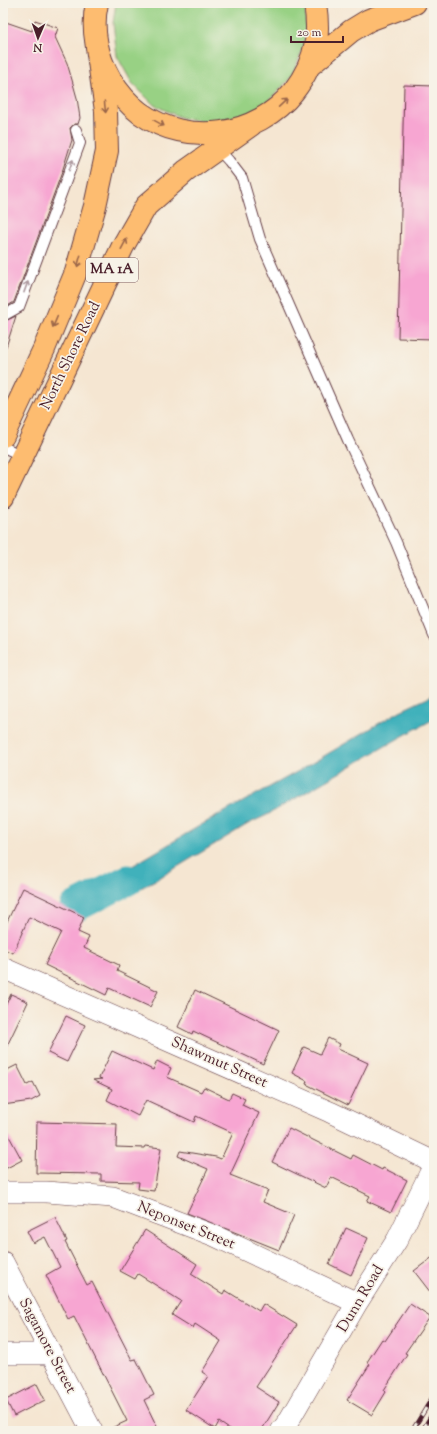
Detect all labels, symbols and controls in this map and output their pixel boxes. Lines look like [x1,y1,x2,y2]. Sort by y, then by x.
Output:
north arrow [18,18,58,58]
scale bar [291,18,343,44]
text: 20 m [297,24,322,42]
text: N [33,39,43,55]
one-way arrow [278,98,288,107]
one-way arrow [102,100,109,113]
one-way arrow [153,120,165,128]
one-way arrow [68,160,76,172]
one-way arrow [121,238,129,250]
one-way arrow [75,254,82,267]
road number: MA 1A [86,258,138,282]
one-way arrow [23,282,31,294]
street label: North Shore Road [36,298,107,414]
one-way arrow [51,316,58,328]
street label: Shawmut Street [167,1032,271,1094]
street label: Neponset Street [134,1197,238,1255]
street label: Dunn Road [333,1261,390,1337]
street label: Sagamore Street [13,1295,81,1397]

